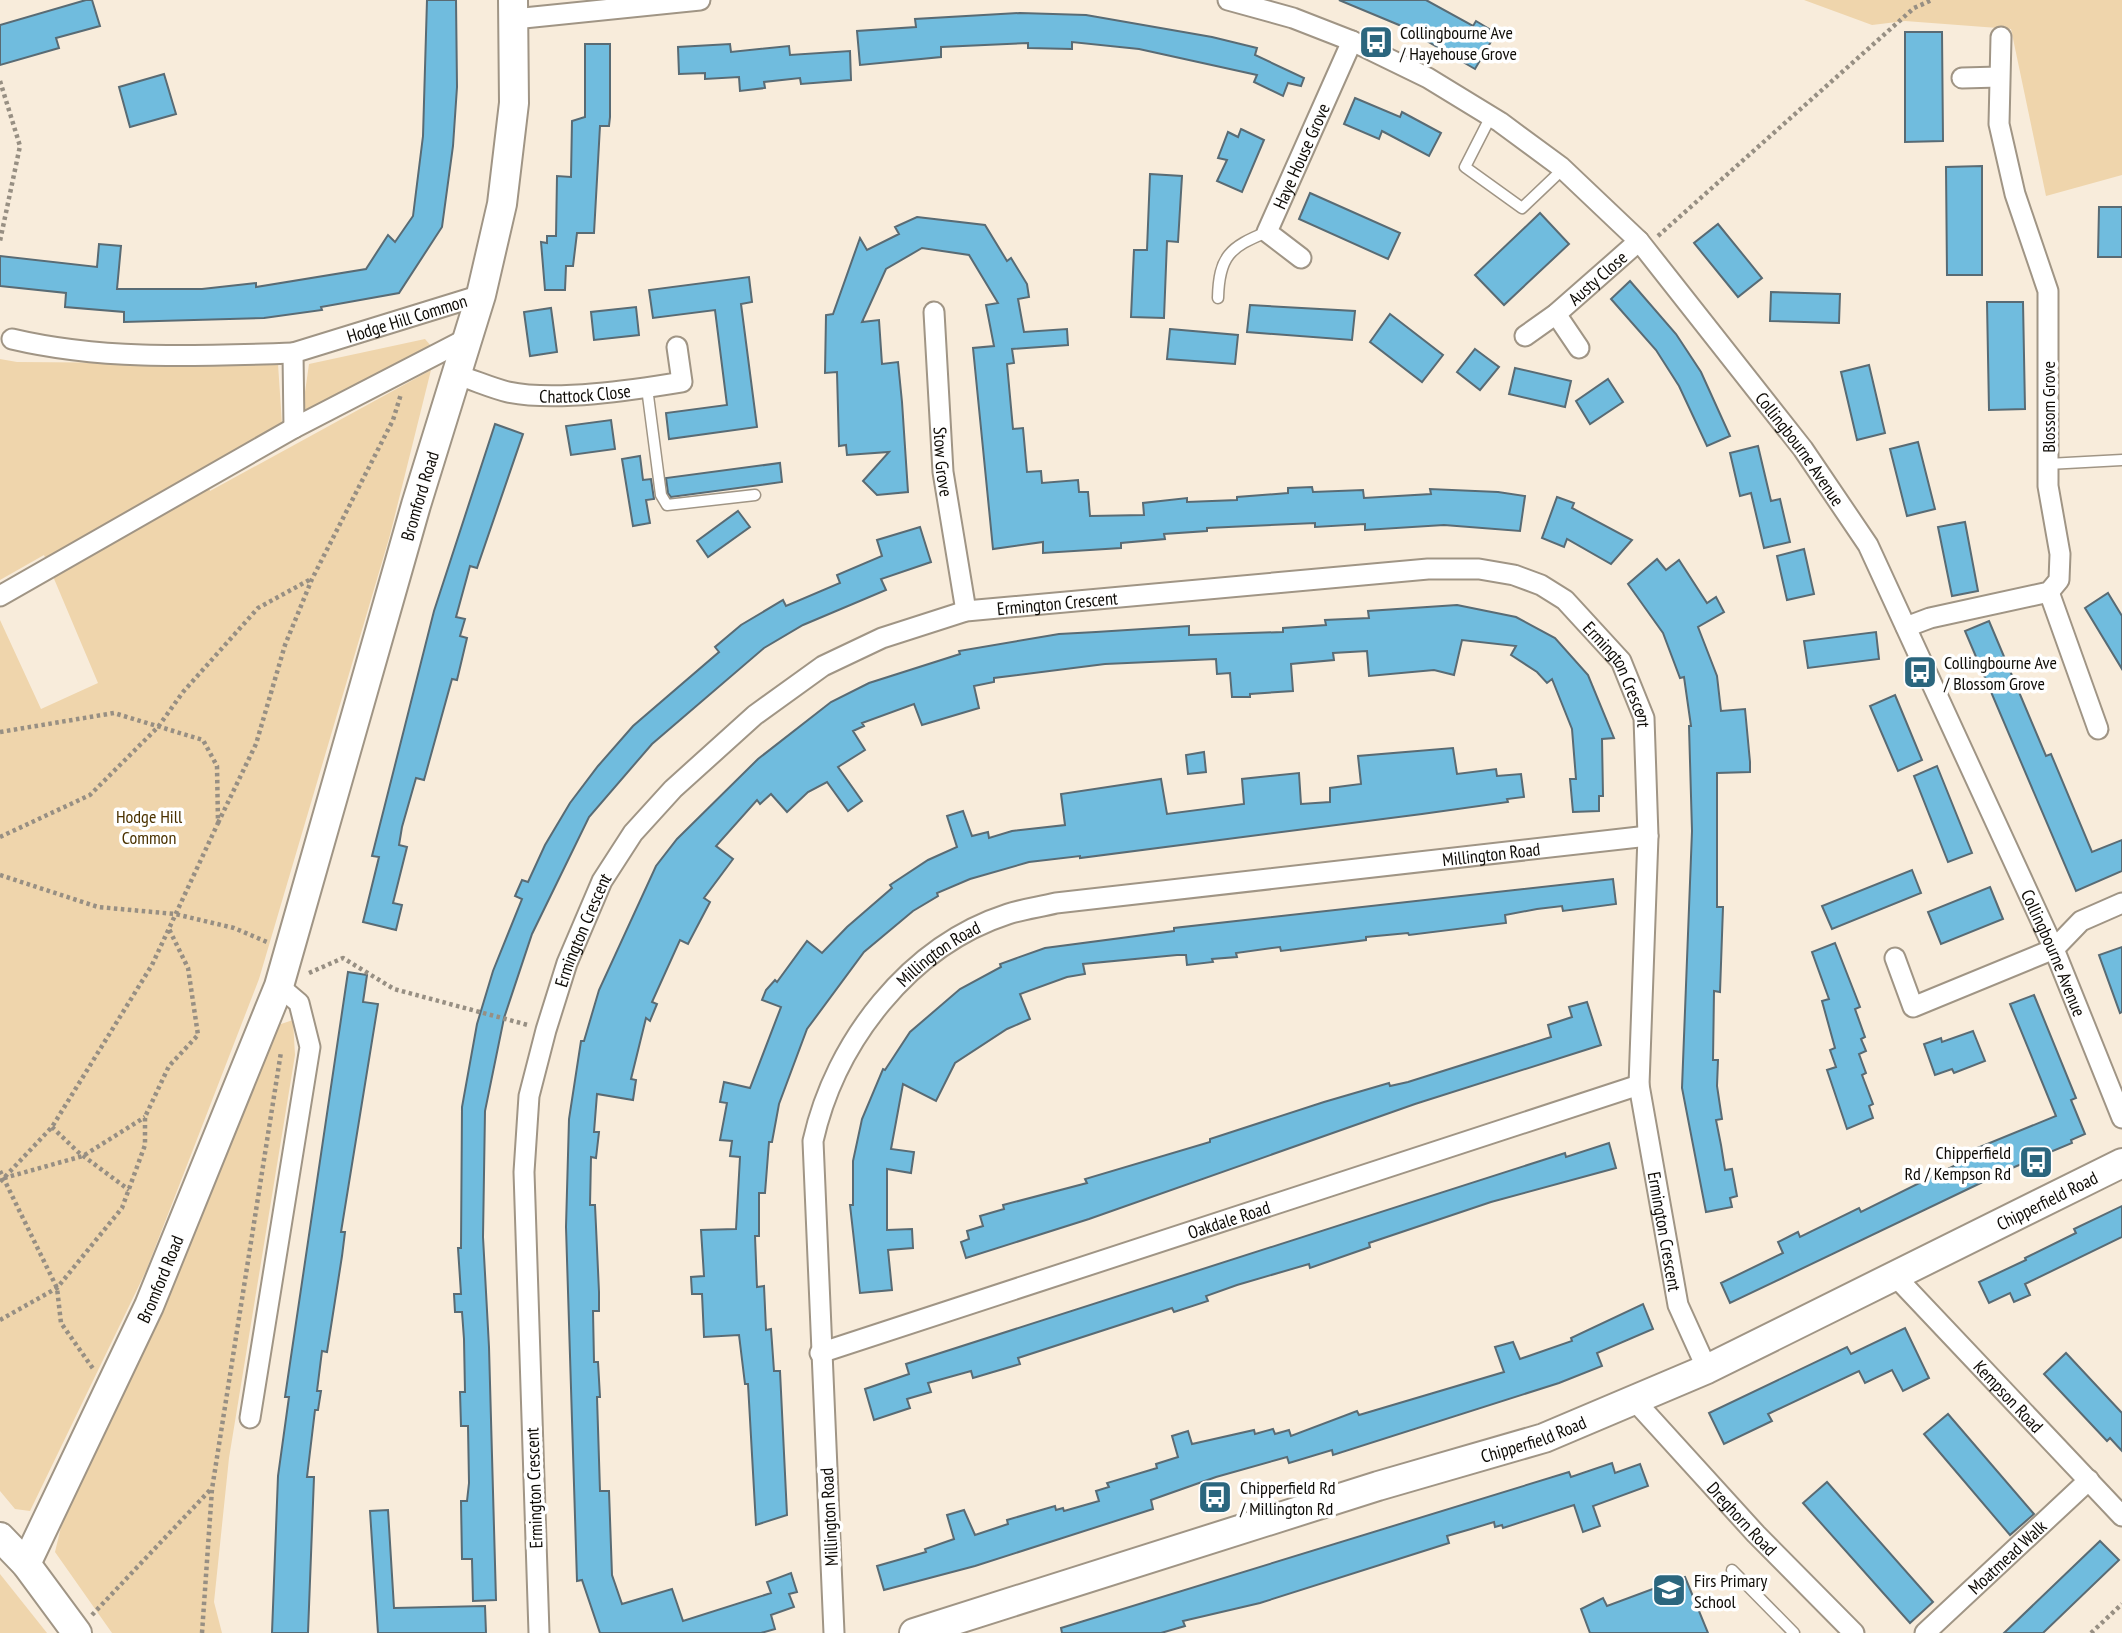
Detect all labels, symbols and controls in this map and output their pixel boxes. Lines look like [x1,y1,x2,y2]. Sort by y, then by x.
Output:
place label: Collingbourne Ave / Hayehouse Grove [1399,21,1517,65]
bus stop icon: Collingbourne Ave / Hayehouse Grove [1357,23,1395,61]
street label: Haye House Grove [1267,100,1334,212]
street label: Austy Close [1563,246,1632,310]
street label: Hodge Hill Common [344,289,470,347]
street label: Blossom Grove [2037,361,2060,453]
street label: Chattock Close [539,378,632,407]
street label: Collingbourne Avenue [1751,387,1850,510]
street label: Stow Grove [929,426,958,498]
street label: Bromford Road [395,448,444,543]
street label: Ermington Crescent [996,586,1119,620]
street label: Ermington Crescent [1579,616,1656,728]
place label: Collingbourne Ave / Blossom Grove [1943,651,2057,695]
bus stop icon: Collingbourne Ave / Blossom Grove [1901,653,1939,691]
park label: Hodge Hill Common [116,805,183,849]
street label: Millington Road [1441,837,1541,871]
street label: Ermington Crescent [549,868,616,990]
street label: Collingbourne Avenue [2017,885,2091,1020]
street label: Millington Road [891,915,984,991]
place label: Chipperfield Rd / Kempson Rd [1904,1141,2011,1185]
bus stop icon: Chipperfield Rd / Kempson Rd [2017,1143,2055,1181]
street label: Chipperfield Road [1993,1166,2101,1235]
street label: Ermington Crescent [1643,1170,1687,1293]
street label: Oakdale Road [1185,1195,1273,1243]
street label: Bromford Road [131,1232,188,1326]
street label: Kempson Road [1969,1355,2048,1437]
street label: Chipperfield Road [1478,1410,1589,1467]
street label: Ermington Crescent [520,1427,548,1549]
street label: Millington Road [815,1467,843,1567]
place label: Chipperfield Rd / Millington Rd [1239,1476,1336,1520]
street label: Dreghorn Road [1702,1477,1782,1560]
bus stop icon: Chipperfield Rd / Millington Rd [1196,1478,1234,1516]
street label: Moatmead Walk [1963,1514,2051,1599]
place label: Firs Primary School [1694,1569,1767,1613]
school or university icon: Firs Primary School [1650,1571,1688,1609]

